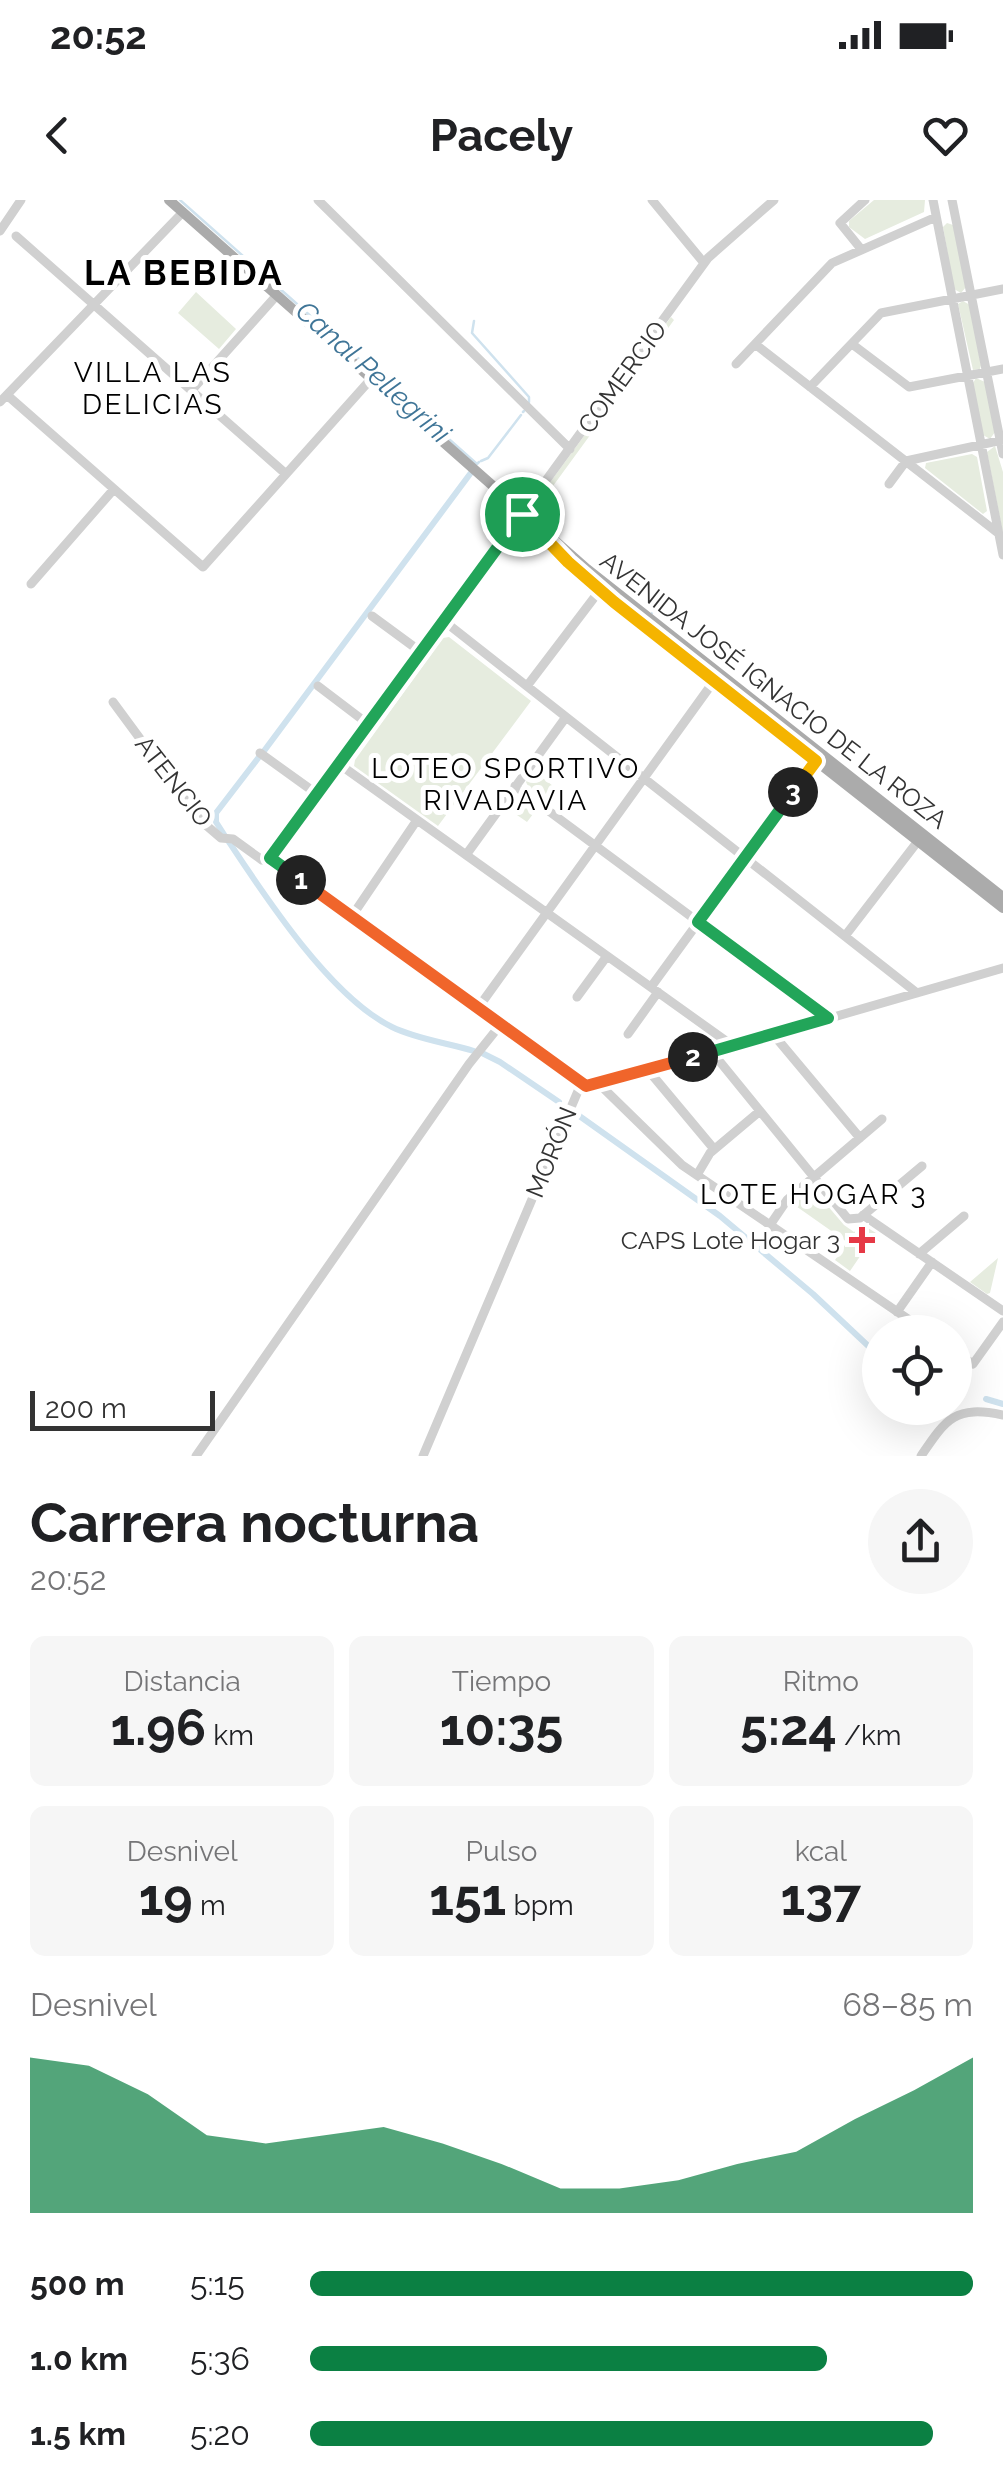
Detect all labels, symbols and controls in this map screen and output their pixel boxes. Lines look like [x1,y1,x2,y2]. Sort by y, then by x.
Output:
text: 20:52 [50,13,147,58]
icon: back [30,108,85,163]
icon: heart [918,108,973,163]
text: Pacely [430,109,573,162]
district label: LA BEBIDA [84,252,284,293]
water label: Canal Pellegrini [289,294,458,451]
street label: COMERCIO [571,315,673,439]
district label: VILLA LAS DELICIAS [74,356,232,421]
pin [480,472,565,557]
icon: arrive [495,487,550,542]
street label: AVENIDA JOSÉ IGNACIO DE LA ROZA [595,545,953,835]
street label: ATENCIO [129,730,219,832]
district label: LOTEO SPORTIVO RIVADAVIA [371,752,641,817]
pin: 3 [768,767,818,817]
text: 3 [785,775,801,808]
pin: 1 [276,855,326,905]
text: 1 [294,863,308,896]
pin: 2 [668,1032,718,1082]
text: 2 [685,1040,701,1073]
street label: MORÓN [519,1102,583,1202]
district label: LOTE HOGAR 3 [700,1178,928,1211]
place label: CAPS Lote Hogar 3 [621,1225,840,1255]
marker: CAPS Lote Hogar 3 [849,1227,875,1253]
map controls [862,1315,972,1425]
button: locate [862,1315,972,1425]
scale bar [30,1386,215,1430]
text: 200 m [45,1392,127,1425]
button: share [868,1489,973,1594]
text: Carrera nocturna [30,1490,479,1555]
text: 20:52 [30,1560,106,1597]
text: Distancia [123,1665,241,1698]
text: Tiempo [452,1665,551,1698]
text: Ritmo [783,1665,859,1698]
text: 1.96 [110,1698,206,1757]
text: 10:35 [440,1698,563,1757]
text: 5:24 [740,1698,837,1757]
text: km [206,1719,254,1752]
text: /km [837,1719,902,1752]
text: Desnivel [127,1835,238,1868]
text: Pulso [466,1835,537,1868]
text: kcal [795,1835,847,1868]
text: 19 [139,1868,193,1927]
text: 151 [429,1868,506,1927]
text: 137 [781,1868,861,1927]
text: m [193,1889,226,1922]
text: bpm [506,1889,574,1922]
text: Desnivel [30,1986,157,2023]
text: 68–85 m [843,1986,973,2023]
text: 500 m [30,2265,125,2302]
text: 5:15 [190,2265,245,2302]
text: 1.0 km [30,2340,128,2377]
text: 5:36 [190,2340,250,2377]
text: 1.5 km [30,2415,126,2452]
text: 5:20 [190,2415,250,2452]

